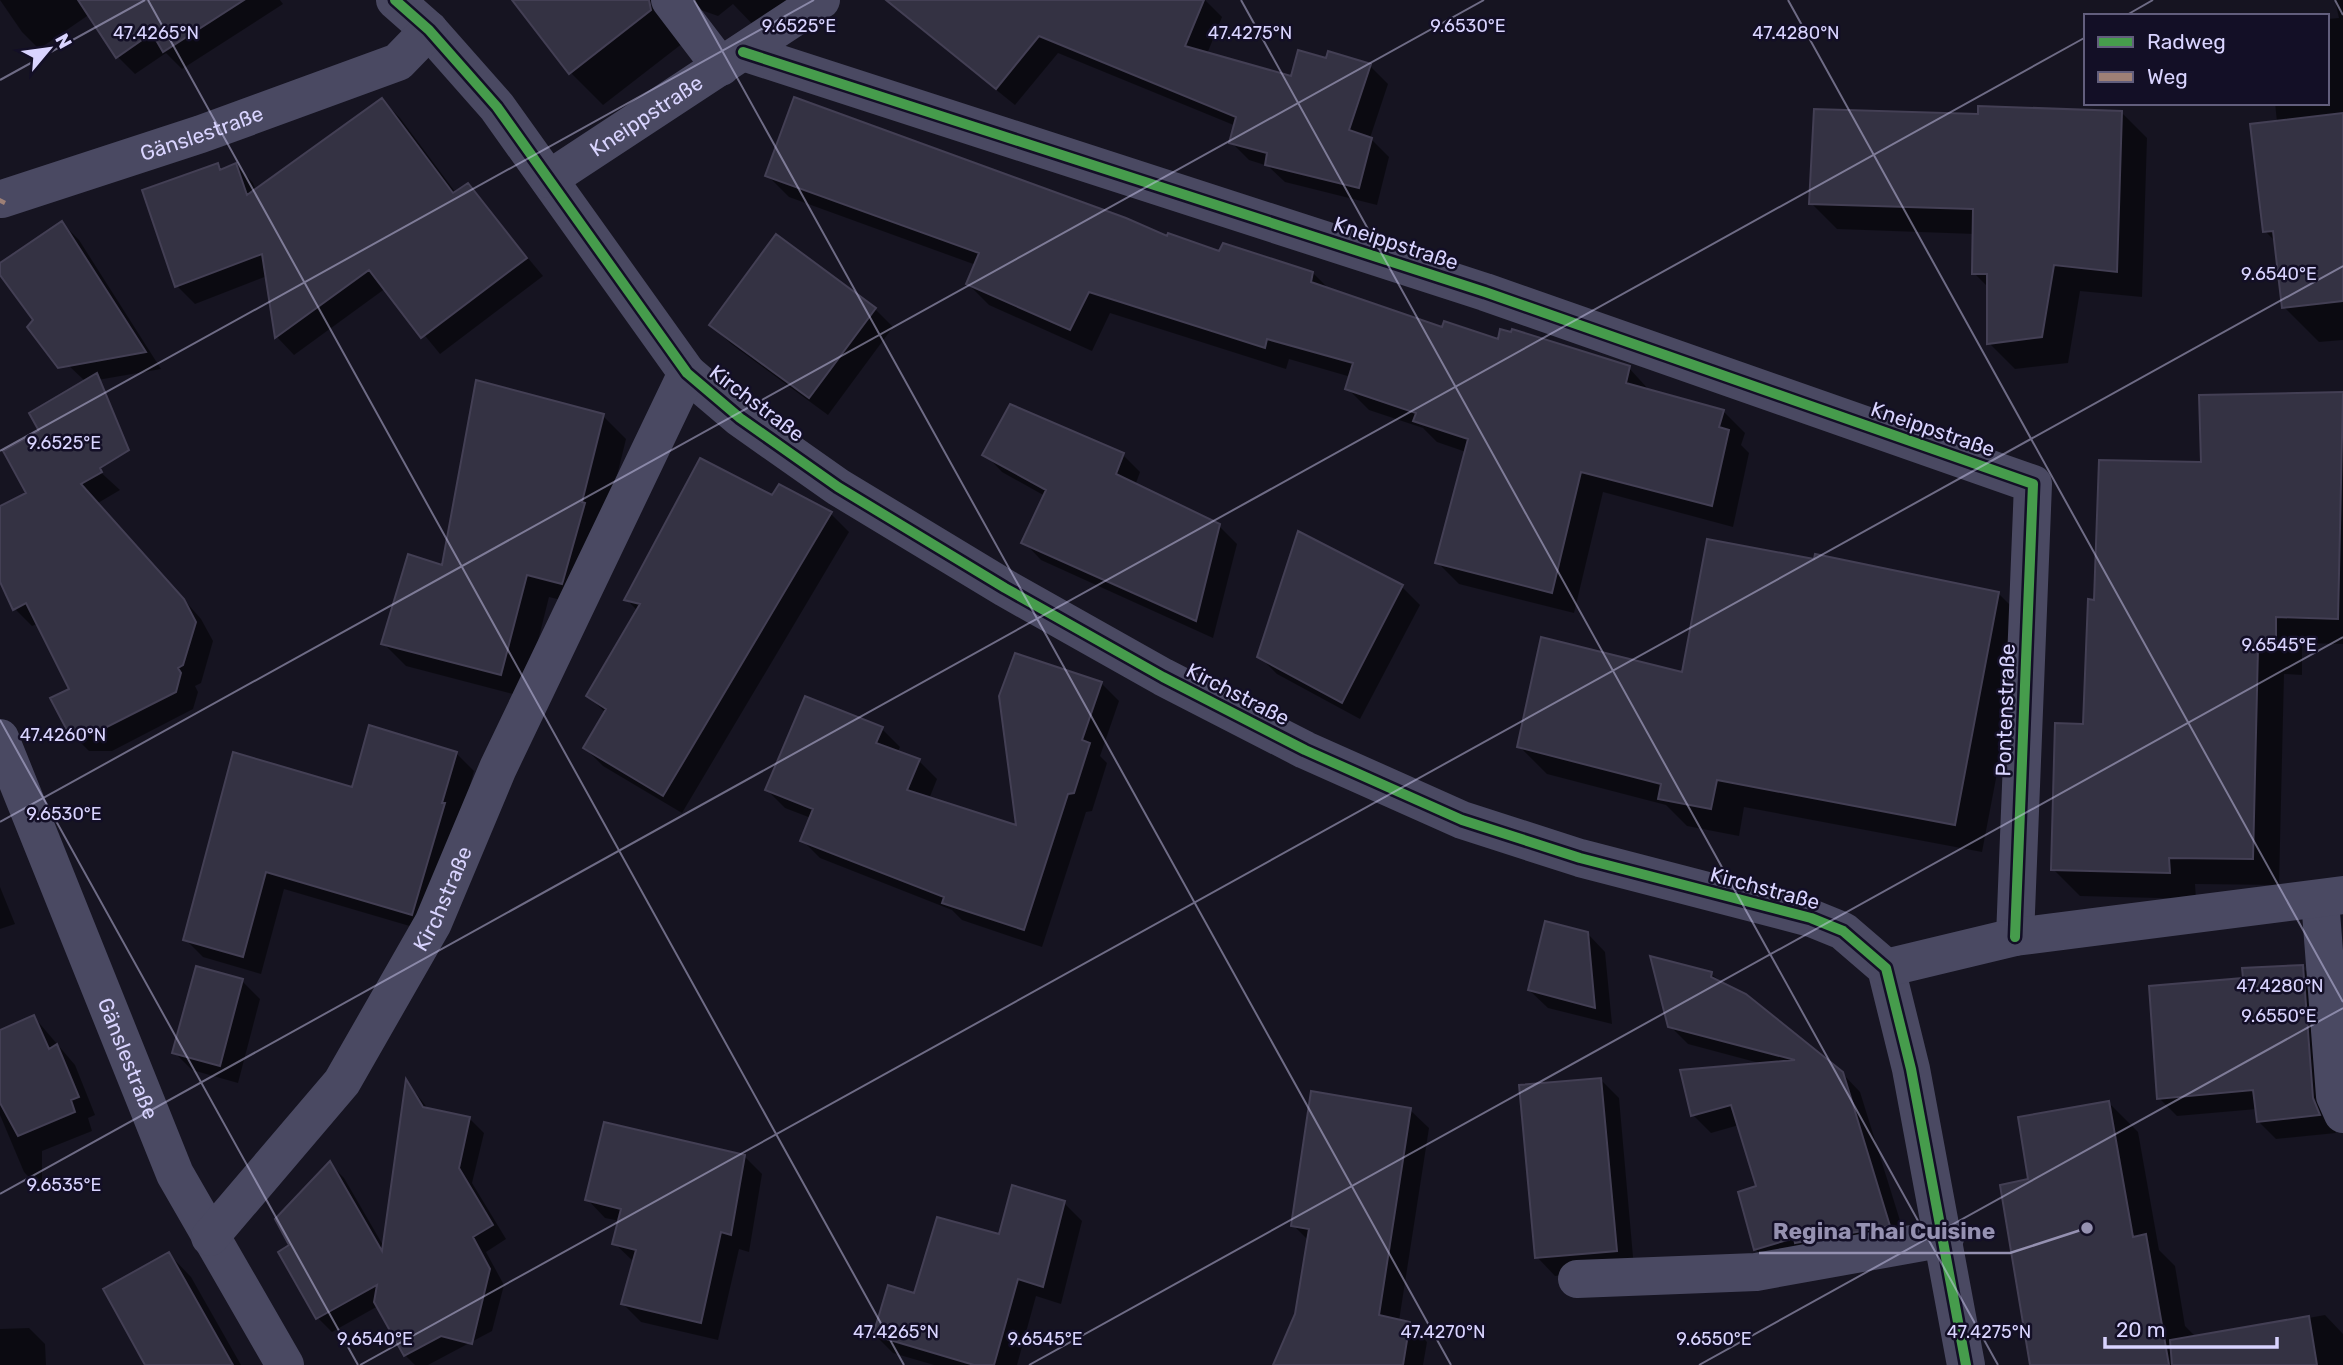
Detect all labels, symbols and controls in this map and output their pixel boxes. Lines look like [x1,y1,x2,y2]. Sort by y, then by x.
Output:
north arrow [14,14,84,84]
legend [2084,14,2329,105]
text: 9.6525°E [762,15,836,37]
text: 9.6530°E [1430,15,1506,37]
text: 47.4265°N [113,22,199,44]
text: 47.4275°N [1208,22,1292,44]
text: 47.4280°N [1752,22,1840,44]
text: N [50,29,77,53]
text: Radweg [2147,29,2226,54]
text: Weg [2147,64,2188,89]
street label: Kneippstraße [585,69,707,161]
street label: Gänslestraße [137,100,266,166]
street label: Kneippstraße [1330,211,1462,275]
text: 9.6540°E [2241,263,2317,285]
street label: Kirchstraße [705,359,809,447]
street label: Kneippstraße [1868,396,1998,462]
text: 9.6525°E [27,432,101,454]
text: 9.6545°E [2241,634,2317,656]
street label: Pontenstraße [1990,643,2020,777]
street label: Kirchstraße [1182,657,1294,731]
text: 47.4260°N [20,724,106,746]
text: 9.6530°E [26,803,102,825]
street label: Kirchstraße [407,842,476,955]
street label: Kirchstraße [1708,861,1822,915]
text: 47.4280°N [2236,975,2324,997]
street label: Gänslestraße [93,994,164,1123]
text: 9.6550°E [2241,1005,2317,1027]
text: 9.6535°E [27,1174,101,1196]
callout: Regina Thai Cuisine [1759,1209,2010,1253]
text: Regina Thai Cuisine [1773,1217,1995,1245]
scale bar [2105,1306,2276,1350]
text: 20 m [2116,1317,2165,1342]
text: 47.4265°N [853,1321,939,1343]
text: 47.4270°N [1400,1321,1486,1343]
text: 47.4275°N [1947,1321,2031,1343]
text: 9.6540°E [337,1328,413,1350]
text: 9.6545°E [1007,1328,1083,1350]
text: 9.6550°E [1676,1328,1752,1350]

